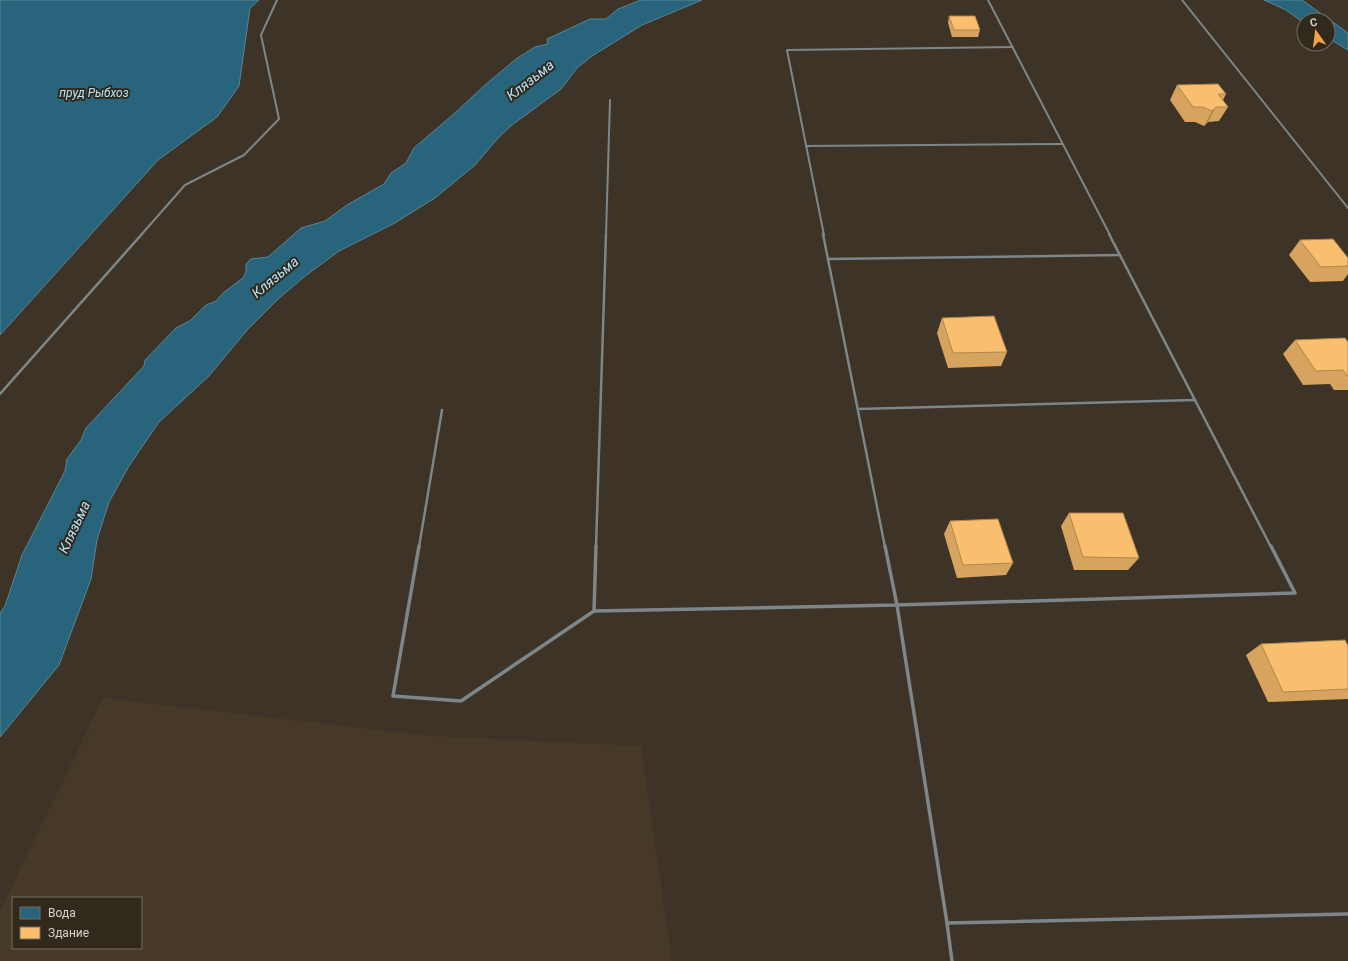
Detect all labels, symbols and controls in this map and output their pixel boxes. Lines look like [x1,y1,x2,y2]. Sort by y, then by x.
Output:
north arrow [1296,12,1336,52]
text: С [1309,16,1319,30]
water label: Клязьма [503,57,557,103]
water label: пруд Рыбхоз [59,86,129,100]
water label: Клязьма [248,253,302,301]
water label: Клязьма [55,498,93,556]
legend [12,897,142,949]
text: Вода [48,906,76,920]
text: Здание [48,926,89,940]

